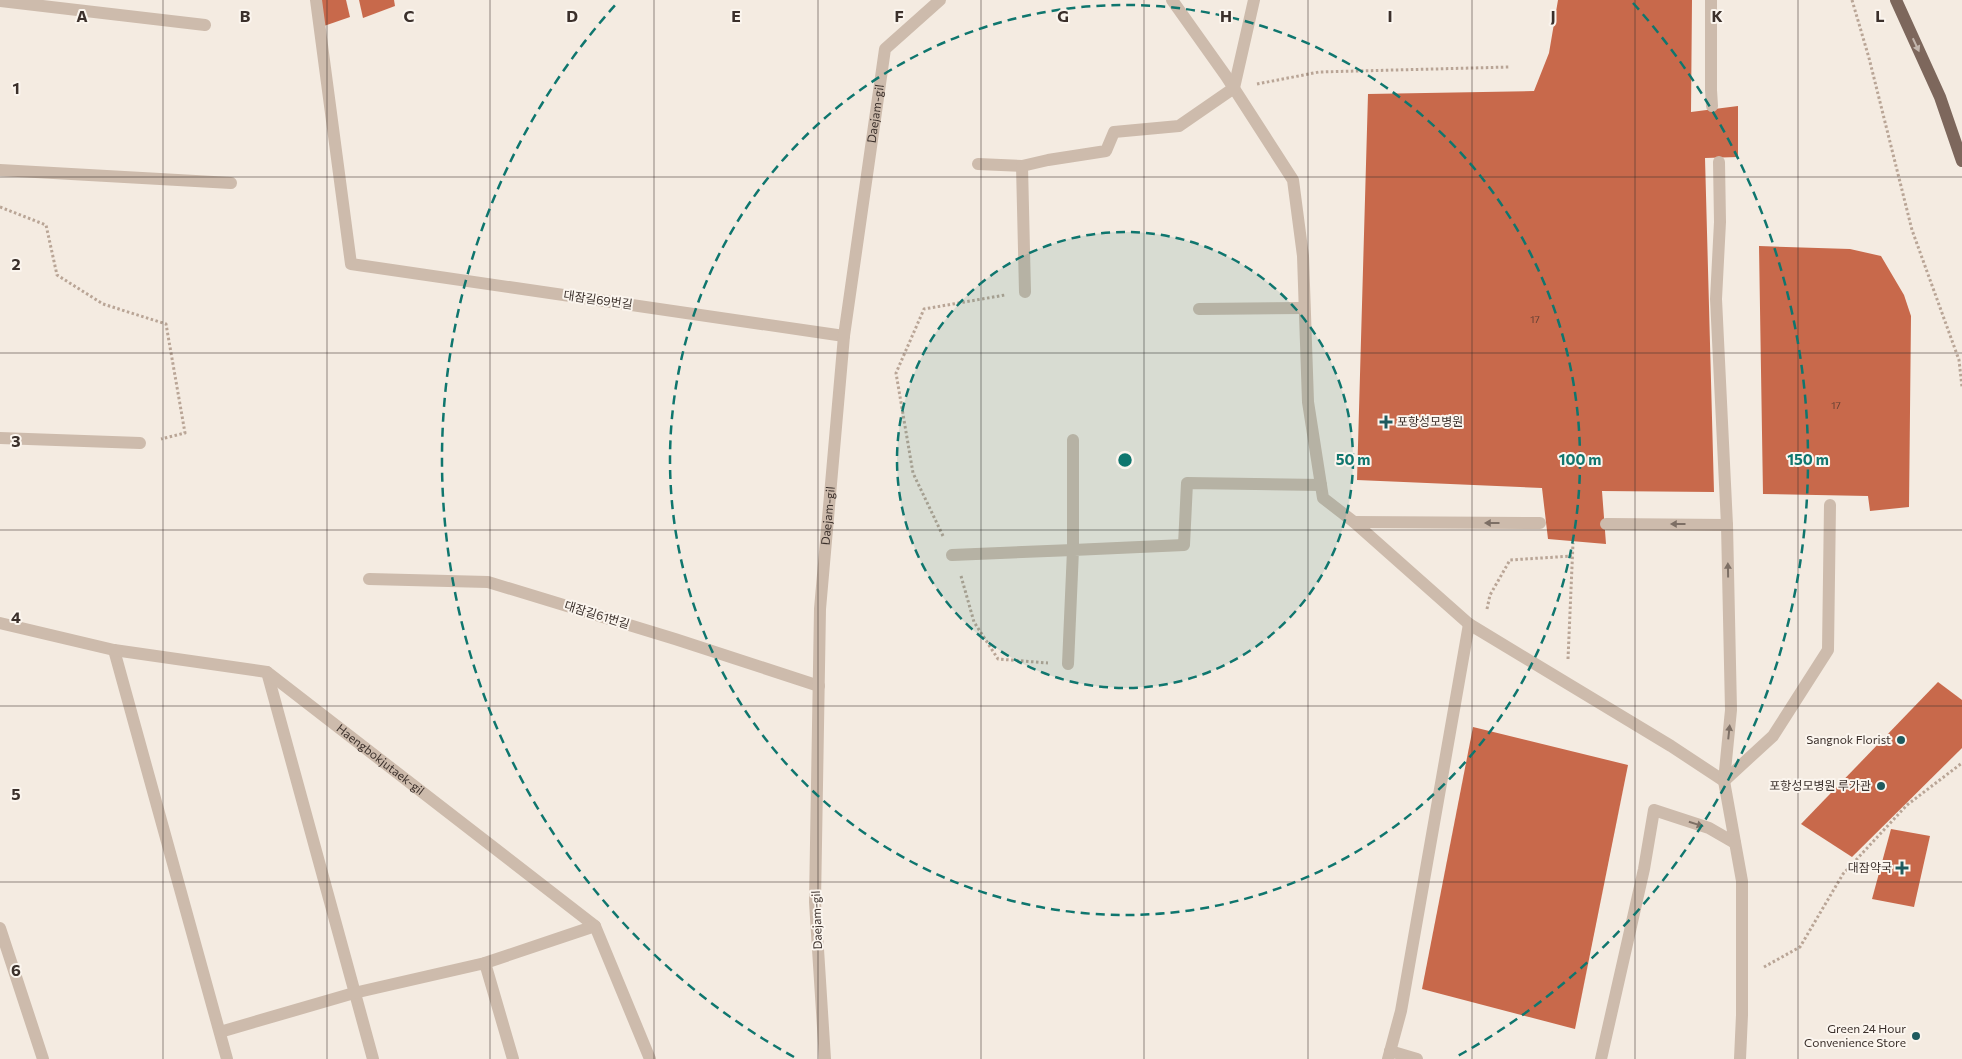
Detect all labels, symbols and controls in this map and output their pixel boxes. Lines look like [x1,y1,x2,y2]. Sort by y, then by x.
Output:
text: A [76,6,88,25]
text: B [240,6,251,25]
text: C [404,6,415,25]
text: D [566,6,578,25]
text: E [731,6,741,25]
text: F [894,6,904,25]
text: G [1057,6,1069,25]
text: H [1220,6,1232,25]
text: I [1387,6,1393,25]
text: J [1550,6,1556,25]
text: K [1711,6,1723,25]
text: L [1875,6,1885,25]
one-way arrow [1912,38,1920,52]
text: 1 [12,78,20,97]
street label: Daejam-gil [864,83,886,144]
text: 2 [11,254,21,273]
street label: 대잠길69번길 [563,287,634,311]
house number: 17 [1530,313,1540,325]
house number: 17 [1831,399,1841,411]
place label: 포항성모병원 [1397,414,1463,428]
marker: 포항성모병원 [1379,415,1393,429]
text: 3 [11,431,21,450]
text: 50 m [1336,450,1370,468]
text: 100 m [1559,450,1601,468]
text: 150 m [1787,450,1829,468]
centre of rings [1116,451,1134,469]
street label: Daejam-gil [818,486,837,546]
one-way arrow [1483,519,1499,527]
one-way arrow [1670,520,1686,528]
one-way arrow [1724,562,1732,578]
street label: 대잠길61번길 [563,597,632,631]
text: 4 [11,607,21,626]
street label: Haengbokjutaek-gil [334,721,428,797]
one-way arrow [1725,724,1733,740]
place label: Sangnok Florist [1806,732,1891,746]
marker: Sangnok Florist [1895,734,1907,746]
place label: 포항성모병원 루가관 [1769,778,1871,792]
marker: 포항성모병원 루가관 [1875,780,1887,792]
text: 5 [11,784,21,803]
one-way arrow [1689,820,1704,828]
place label: 대잠약국 [1848,860,1892,874]
marker: 대잠약국 [1896,862,1908,874]
street label: Daejam-gil [808,890,824,950]
text: 6 [11,960,21,979]
place label: Green 24 Hour Convenience Store [1804,1021,1906,1049]
marker: Green 24 Hour Convenience Store [1910,1030,1922,1042]

